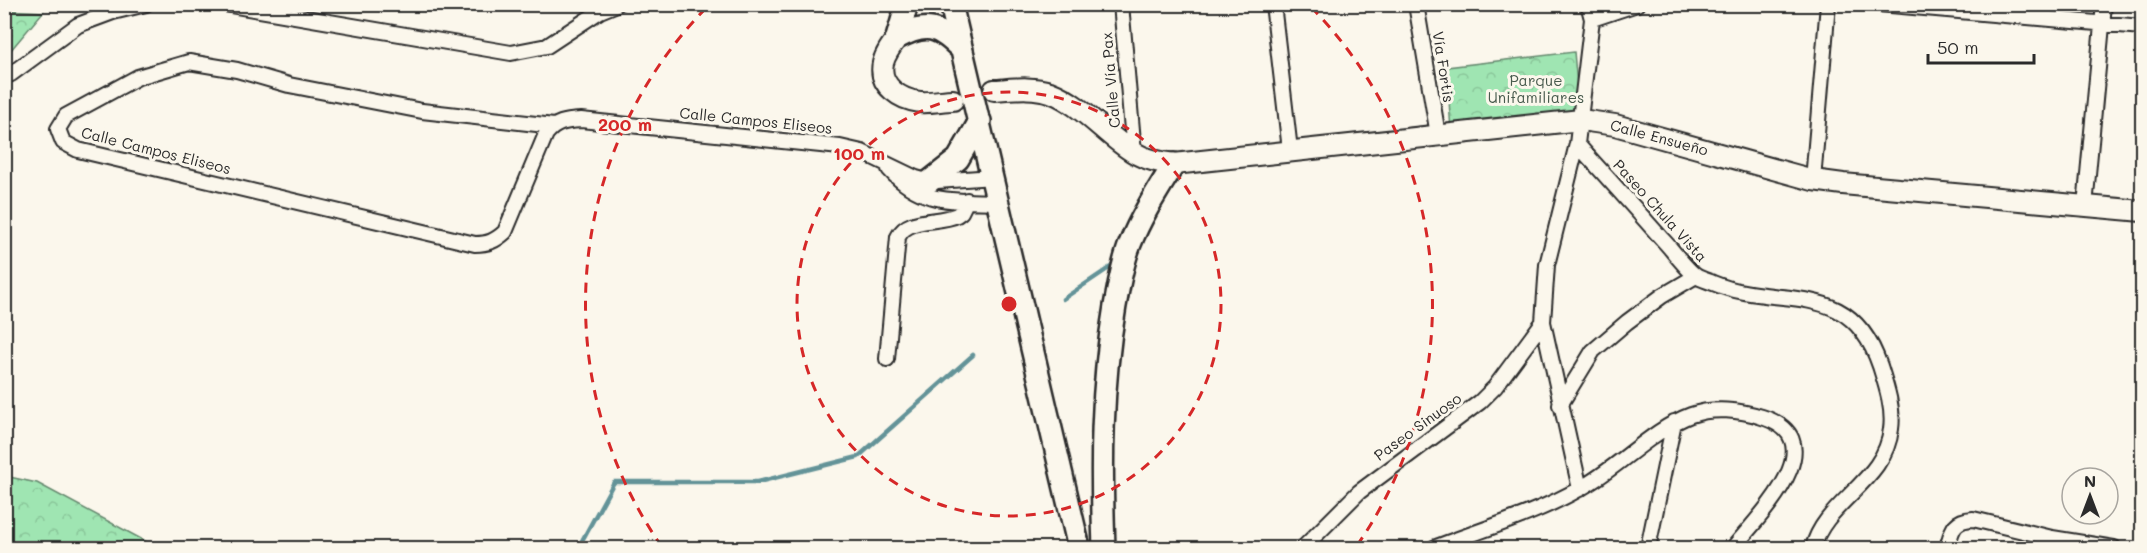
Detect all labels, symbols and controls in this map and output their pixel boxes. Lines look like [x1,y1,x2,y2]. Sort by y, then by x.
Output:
scale bar [1928,27,2034,65]
street label: Vía Fortis [1428,30,1459,104]
street label: Calle Vía Pax [1096,31,1124,129]
text: 50 m [1937,35,1979,59]
park label: Parque Unifamiliares [1488,70,1584,107]
street label: Calle Campos Eliseos [679,102,834,138]
text: 200 m [598,112,652,136]
street label: Calle Ensueño [1608,114,1711,160]
street label: Calle Campos Eliseos [79,122,233,178]
text: 100 m [833,141,885,165]
street label: Paseo Chula Vista [1609,155,1712,266]
centre of rings [999,294,1019,314]
street label: Paseo Sinuoso [1370,388,1465,465]
north arrow [2060,466,2120,526]
text: N [2084,470,2096,491]

